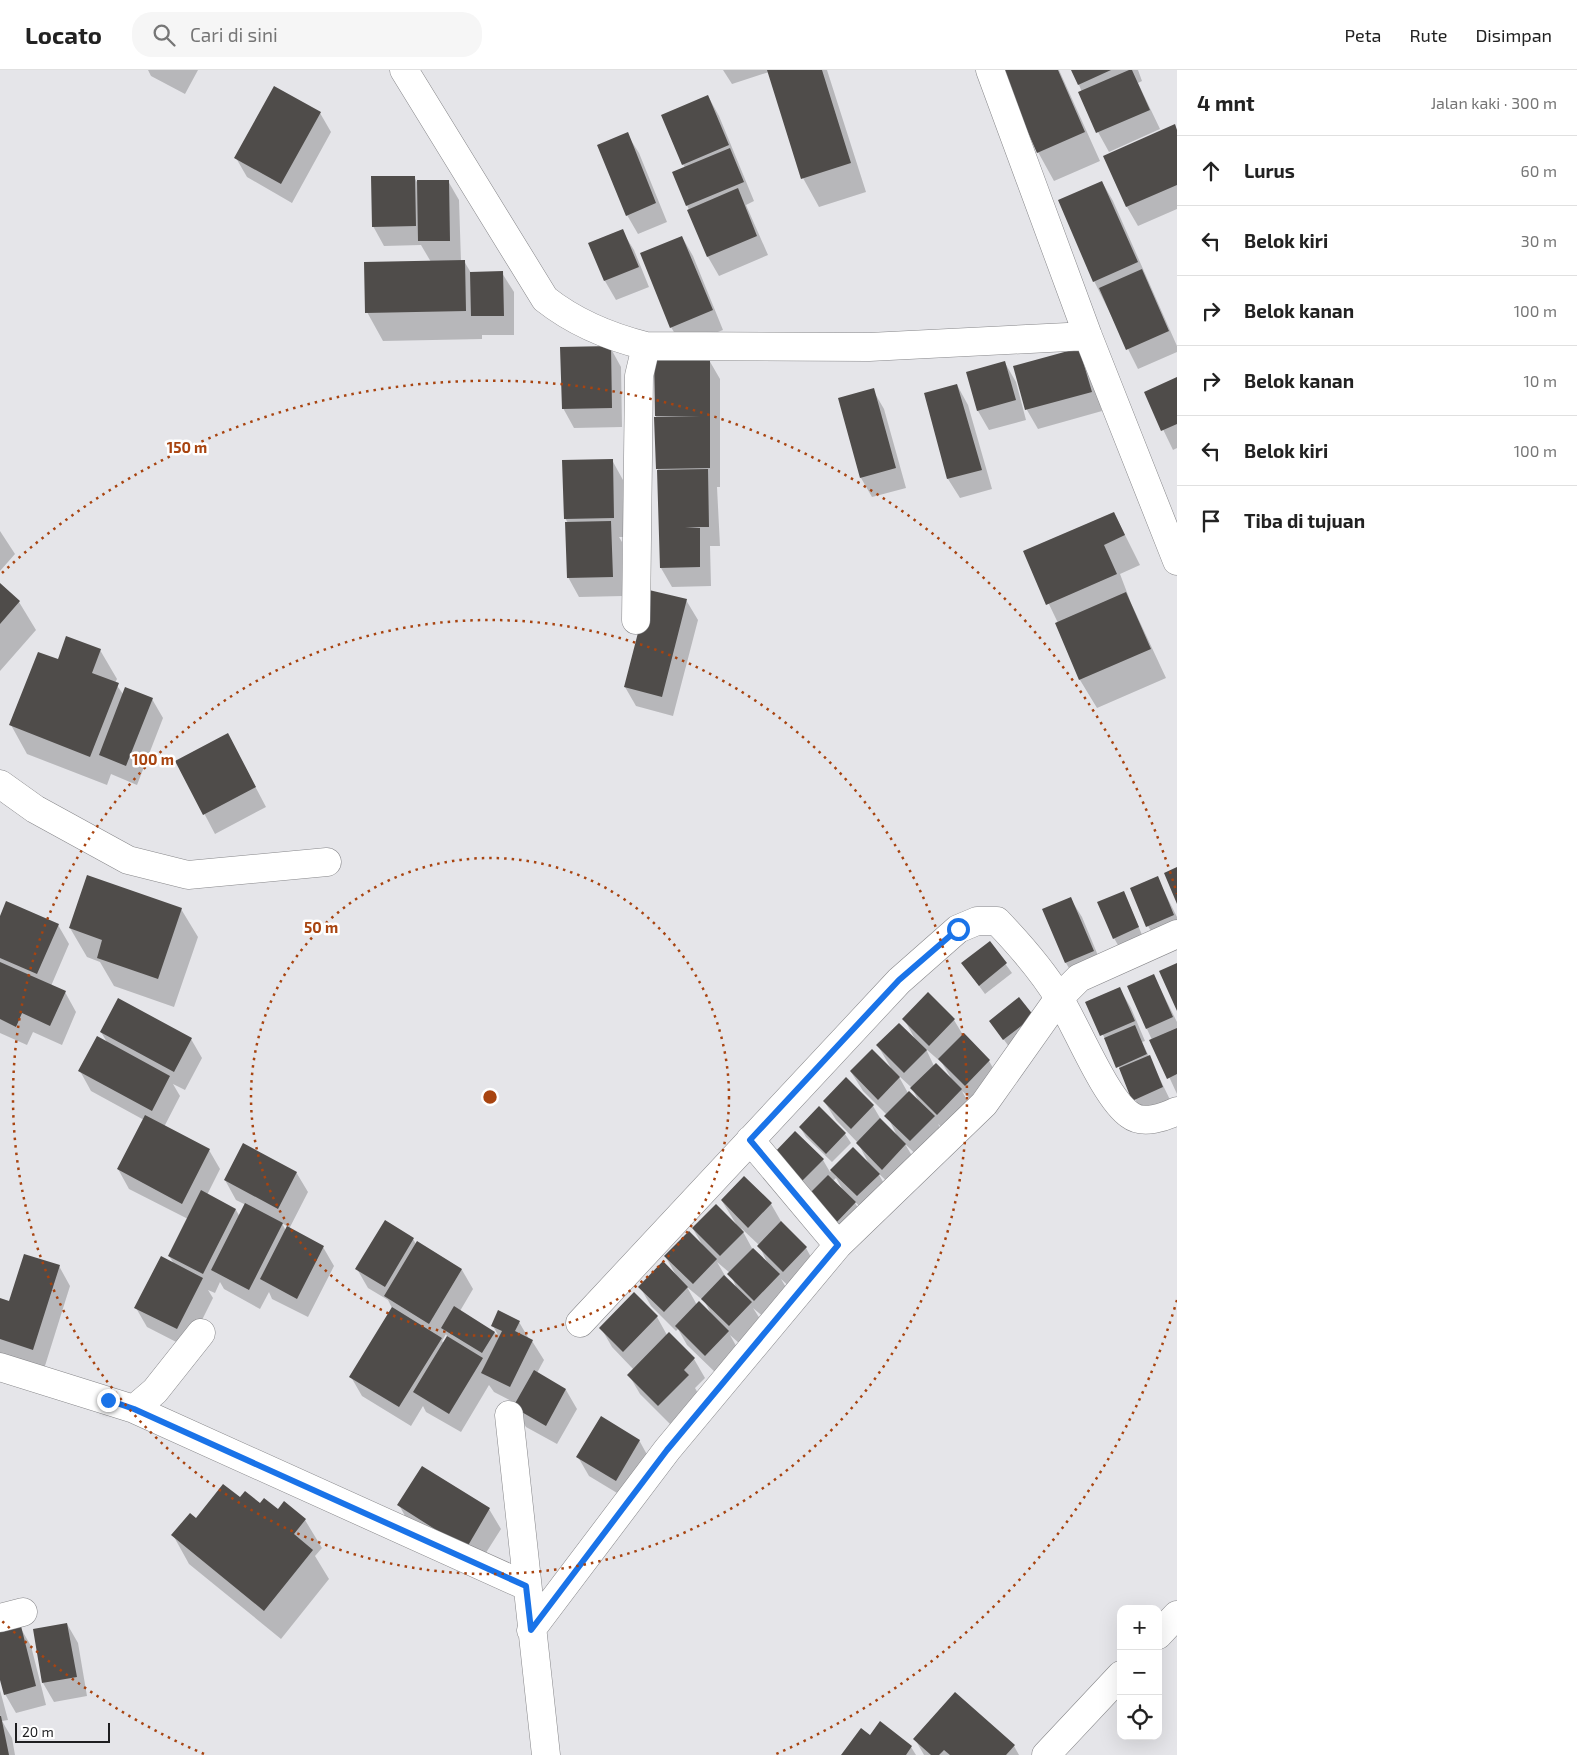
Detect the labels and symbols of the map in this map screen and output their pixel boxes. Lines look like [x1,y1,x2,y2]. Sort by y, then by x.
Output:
text: 150 m [167,438,207,456]
text: 100 m [132,750,174,768]
text: 50 m [304,918,338,936]
route start [947,918,970,941]
centre of rings [481,1088,499,1106]
route end [97,1389,120,1412]
scale bar [15,1720,110,1743]

